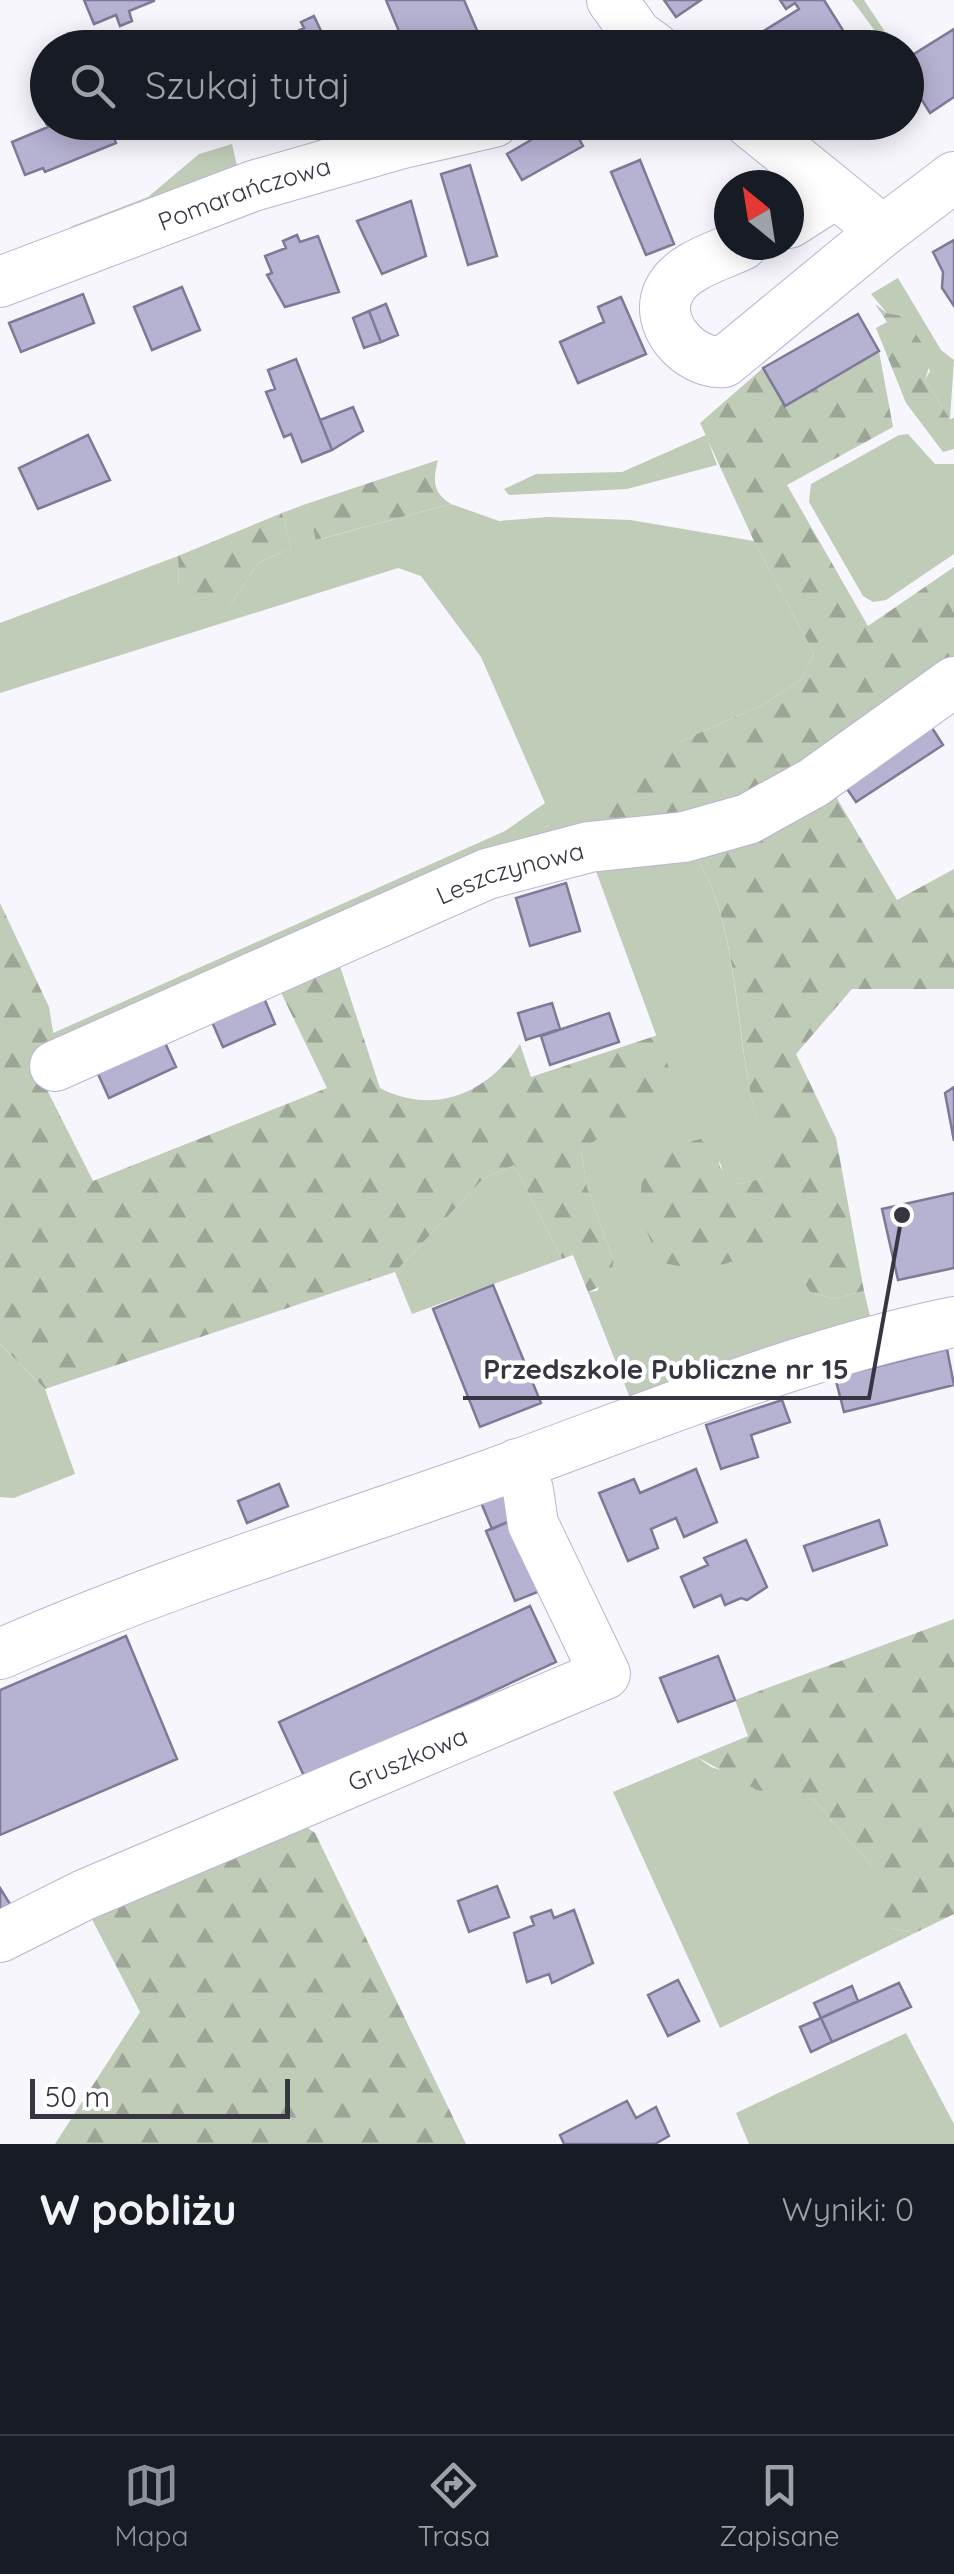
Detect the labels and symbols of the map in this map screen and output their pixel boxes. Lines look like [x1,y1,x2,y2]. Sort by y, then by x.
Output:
street label: Pomarańczowa [153,149,334,236]
north arrow [714,170,804,260]
street label: Leszczynowa [431,834,587,910]
callout: Przedszkole Publiczne nr 15 [463,1340,869,1398]
text: Przedszkole Publiczne nr 15 [483,1351,849,1386]
street label: Gruszkowa [343,1719,472,1797]
scale bar [30,2074,290,2118]

